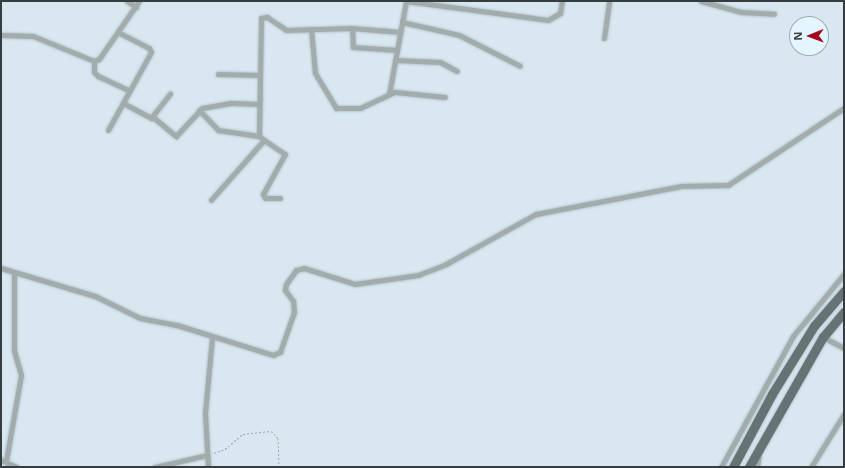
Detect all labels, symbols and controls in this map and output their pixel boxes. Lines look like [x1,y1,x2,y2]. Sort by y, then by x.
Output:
north arrow [789,16,829,56]
text: N [790,32,805,41]

